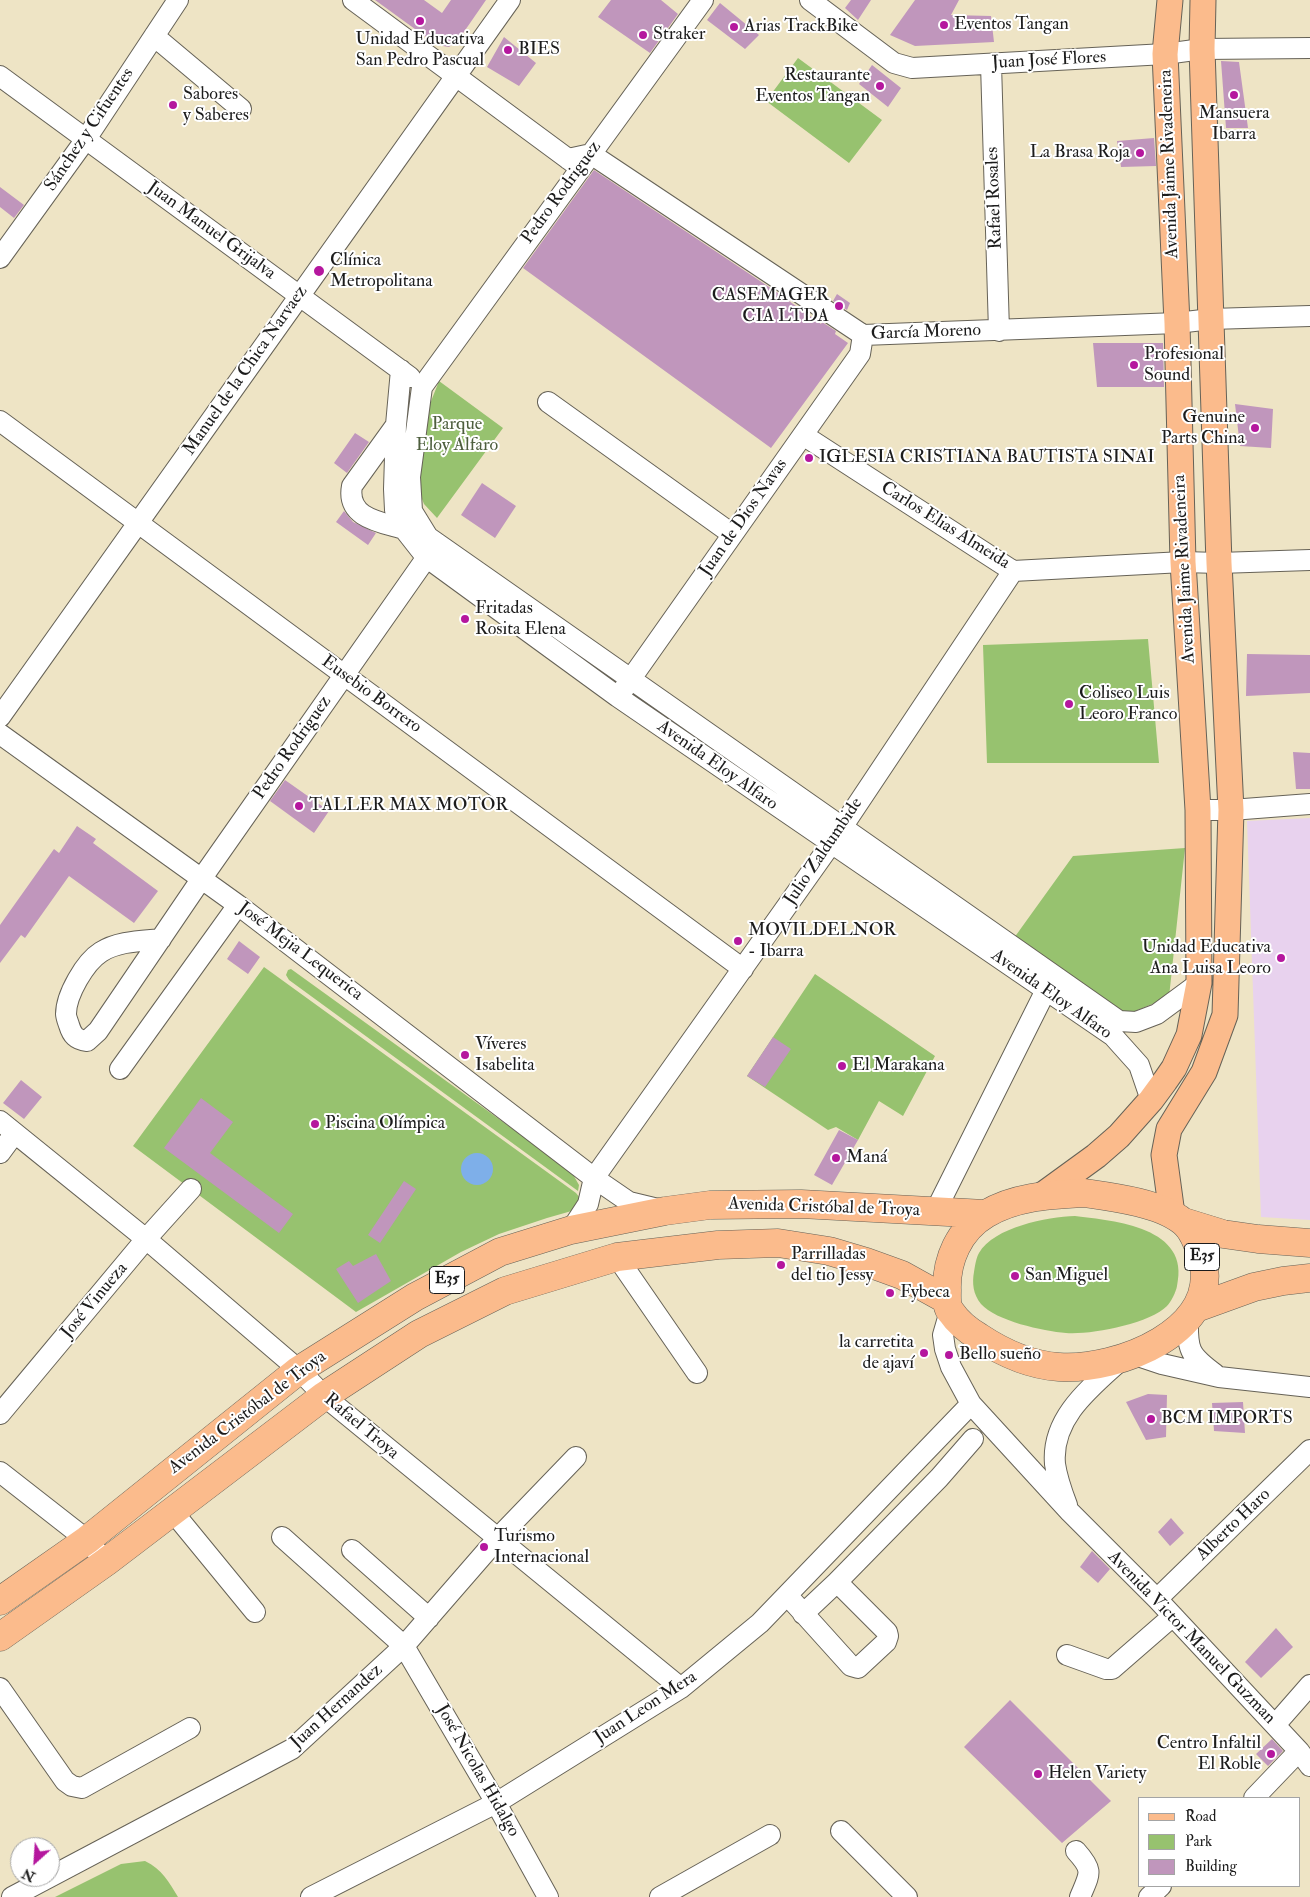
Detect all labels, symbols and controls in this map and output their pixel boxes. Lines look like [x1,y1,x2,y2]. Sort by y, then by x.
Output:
place label: Eventos Tangan [954,14,1069,36]
marker: Unidad Educativa San Pedro Pascual [414,15,426,27]
place label: Arias TrackBike [744,16,858,38]
marker: Eventos Tangan [938,19,950,31]
marker: Arias TrackBike [728,21,740,33]
place label: Straker [653,24,706,46]
place label: Unidad Educativa San Pedro Pascual [356,29,484,72]
marker: Straker [637,29,649,41]
place label: BIES [518,39,560,61]
marker: BIES [502,44,514,56]
street label: Juan José Flores [991,47,1107,75]
street label: Sánchez y Cifuentes [41,64,139,196]
place label: Restaurante Eventos Tangan [755,65,870,108]
street label: Avenida Jaime Rivadeneira [1156,69,1184,259]
marker: Restaurante Eventos Tangan [874,80,886,92]
place label: Sabores y Saberes [183,84,249,126]
marker: Mansuera Ibarra [1228,89,1240,101]
marker: Sabores y Saberes [167,99,179,111]
place label: Mansuera Ibarra [1198,103,1270,146]
street label: Pedro Rodriguez [517,137,607,249]
place label: La Brasa Roja [1030,142,1130,164]
street label: Rafael Rosales [982,146,1008,250]
marker: La Brasa Roja [1134,147,1146,159]
street label: Juan Manuel Grijalva [143,177,279,285]
place label: Clínica Metropolitana [330,250,433,292]
marker: Clínica Metropolitana [312,264,326,278]
street label: Manuel de la Chica Narvaez [179,282,313,460]
place label: CASEMAGER CIA LTDA [712,285,829,328]
marker: CASEMAGER CIA LTDA [833,300,845,312]
street label: García Moreno [871,320,981,346]
place label: Profesional Sound [1144,344,1224,386]
marker: Profesional Sound [1128,359,1140,371]
place label: Genuine Parts China [1161,407,1245,449]
park label: Parque Eloy Alfaro [416,414,498,456]
marker: Genuine Parts China [1249,422,1261,434]
place label: IGLESIA CRISTIANA BAUTISTA SINAI [819,447,1154,469]
marker: IGLESIA CRISTIANA BAUTISTA SINAI [803,452,815,464]
street label: Juan de Dios Navas [695,455,793,581]
street label: Avenida Jaime Rivadeneira [1169,474,1201,664]
street label: Carlos Elias Almeida [876,478,1014,574]
place label: Fritadas Rosita Elena [475,598,566,640]
marker: Fritadas Rosita Elena [459,613,471,625]
street label: Eusebio Borrero [317,651,425,739]
place label: Coliseo Luis Leoro Franco [1079,683,1177,726]
street label: Pedro Rodriguez [249,692,337,804]
marker: Coliseo Luis Leoro Franco [1063,698,1075,710]
street label: Avenida Eloy Alfaro [652,716,782,816]
street label: Julio Zaldumbide [780,794,868,910]
place label: TALLER MAX MOTOR [309,795,508,817]
marker: TALLER MAX MOTOR [293,800,305,812]
street label: José Mejia Lequerica [233,898,367,1006]
place label: MOVILDELNOR - Ibarra [748,920,896,962]
marker: MOVILDELNOR - Ibarra [732,935,744,947]
place label: Unidad Educativa Ana Luisa Leoro [1142,937,1271,980]
street label: Avenida Eloy Alfaro [986,945,1116,1045]
marker: Unidad Educativa Ana Luisa Leoro [1275,952,1287,964]
place label: Víveres Isabelita [475,1034,535,1076]
marker: Víveres Isabelita [459,1049,471,1061]
place label: El Marakana [852,1055,945,1077]
marker: El Marakana [836,1060,848,1072]
place label: Piscina Olímpica [325,1113,445,1135]
marker: Piscina Olímpica [309,1118,321,1130]
place label: Maná [846,1147,887,1169]
marker: Maná [830,1152,842,1164]
street label: Avenida Cristóbal de Troya [728,1194,920,1222]
place label: Parrilladas del tio Jessy [791,1244,874,1286]
road number: E35 [1184,1244,1220,1270]
street label: José Vinueza [57,1259,133,1343]
marker: Parrilladas del tio Jessy [775,1259,787,1271]
place label: San Miguel [1025,1265,1108,1287]
road number: E35 [430,1266,464,1294]
marker: San Miguel [1009,1270,1021,1282]
place label: Fybeca [900,1282,950,1304]
marker: Fybeca [884,1287,896,1299]
place label: la carretita de ajaví [839,1332,914,1375]
place label: Bello sueño [959,1344,1041,1366]
street label: Avenida Cristóbal de Troya [165,1347,331,1479]
marker: la carretita de ajaví [918,1347,930,1359]
marker: Bello sueño [943,1349,955,1361]
street label: Rafael Troya [319,1389,403,1465]
place label: BCM IMPORTS [1161,1408,1293,1430]
marker: BCM IMPORTS [1145,1413,1157,1425]
street label: Alberto Haro [1192,1484,1276,1566]
place label: Turismo Internacional [494,1526,589,1568]
marker: Turismo Internacional [478,1541,490,1553]
street label: Avenida Victor Manuel Guzman [1102,1547,1280,1729]
street label: Juan Hernandez [286,1660,388,1754]
street label: Juan Leon Mera [591,1667,701,1749]
street label: José Nicolas Hidalgo [430,1701,524,1841]
place label: Centro Infaltil El Roble [1157,1733,1261,1776]
marker: Centro Infaltil El Roble [1265,1748,1277,1760]
place label: Helen Variety [1048,1763,1147,1785]
marker: Helen Variety [1032,1768,1044,1780]
legend [1138,1797,1300,1887]
text: Road [1185,1807,1216,1826]
text: Park [1185,1832,1212,1851]
north arrow [10,1837,60,1887]
text: Building [1185,1857,1237,1876]
text: N [19,1865,38,1885]

